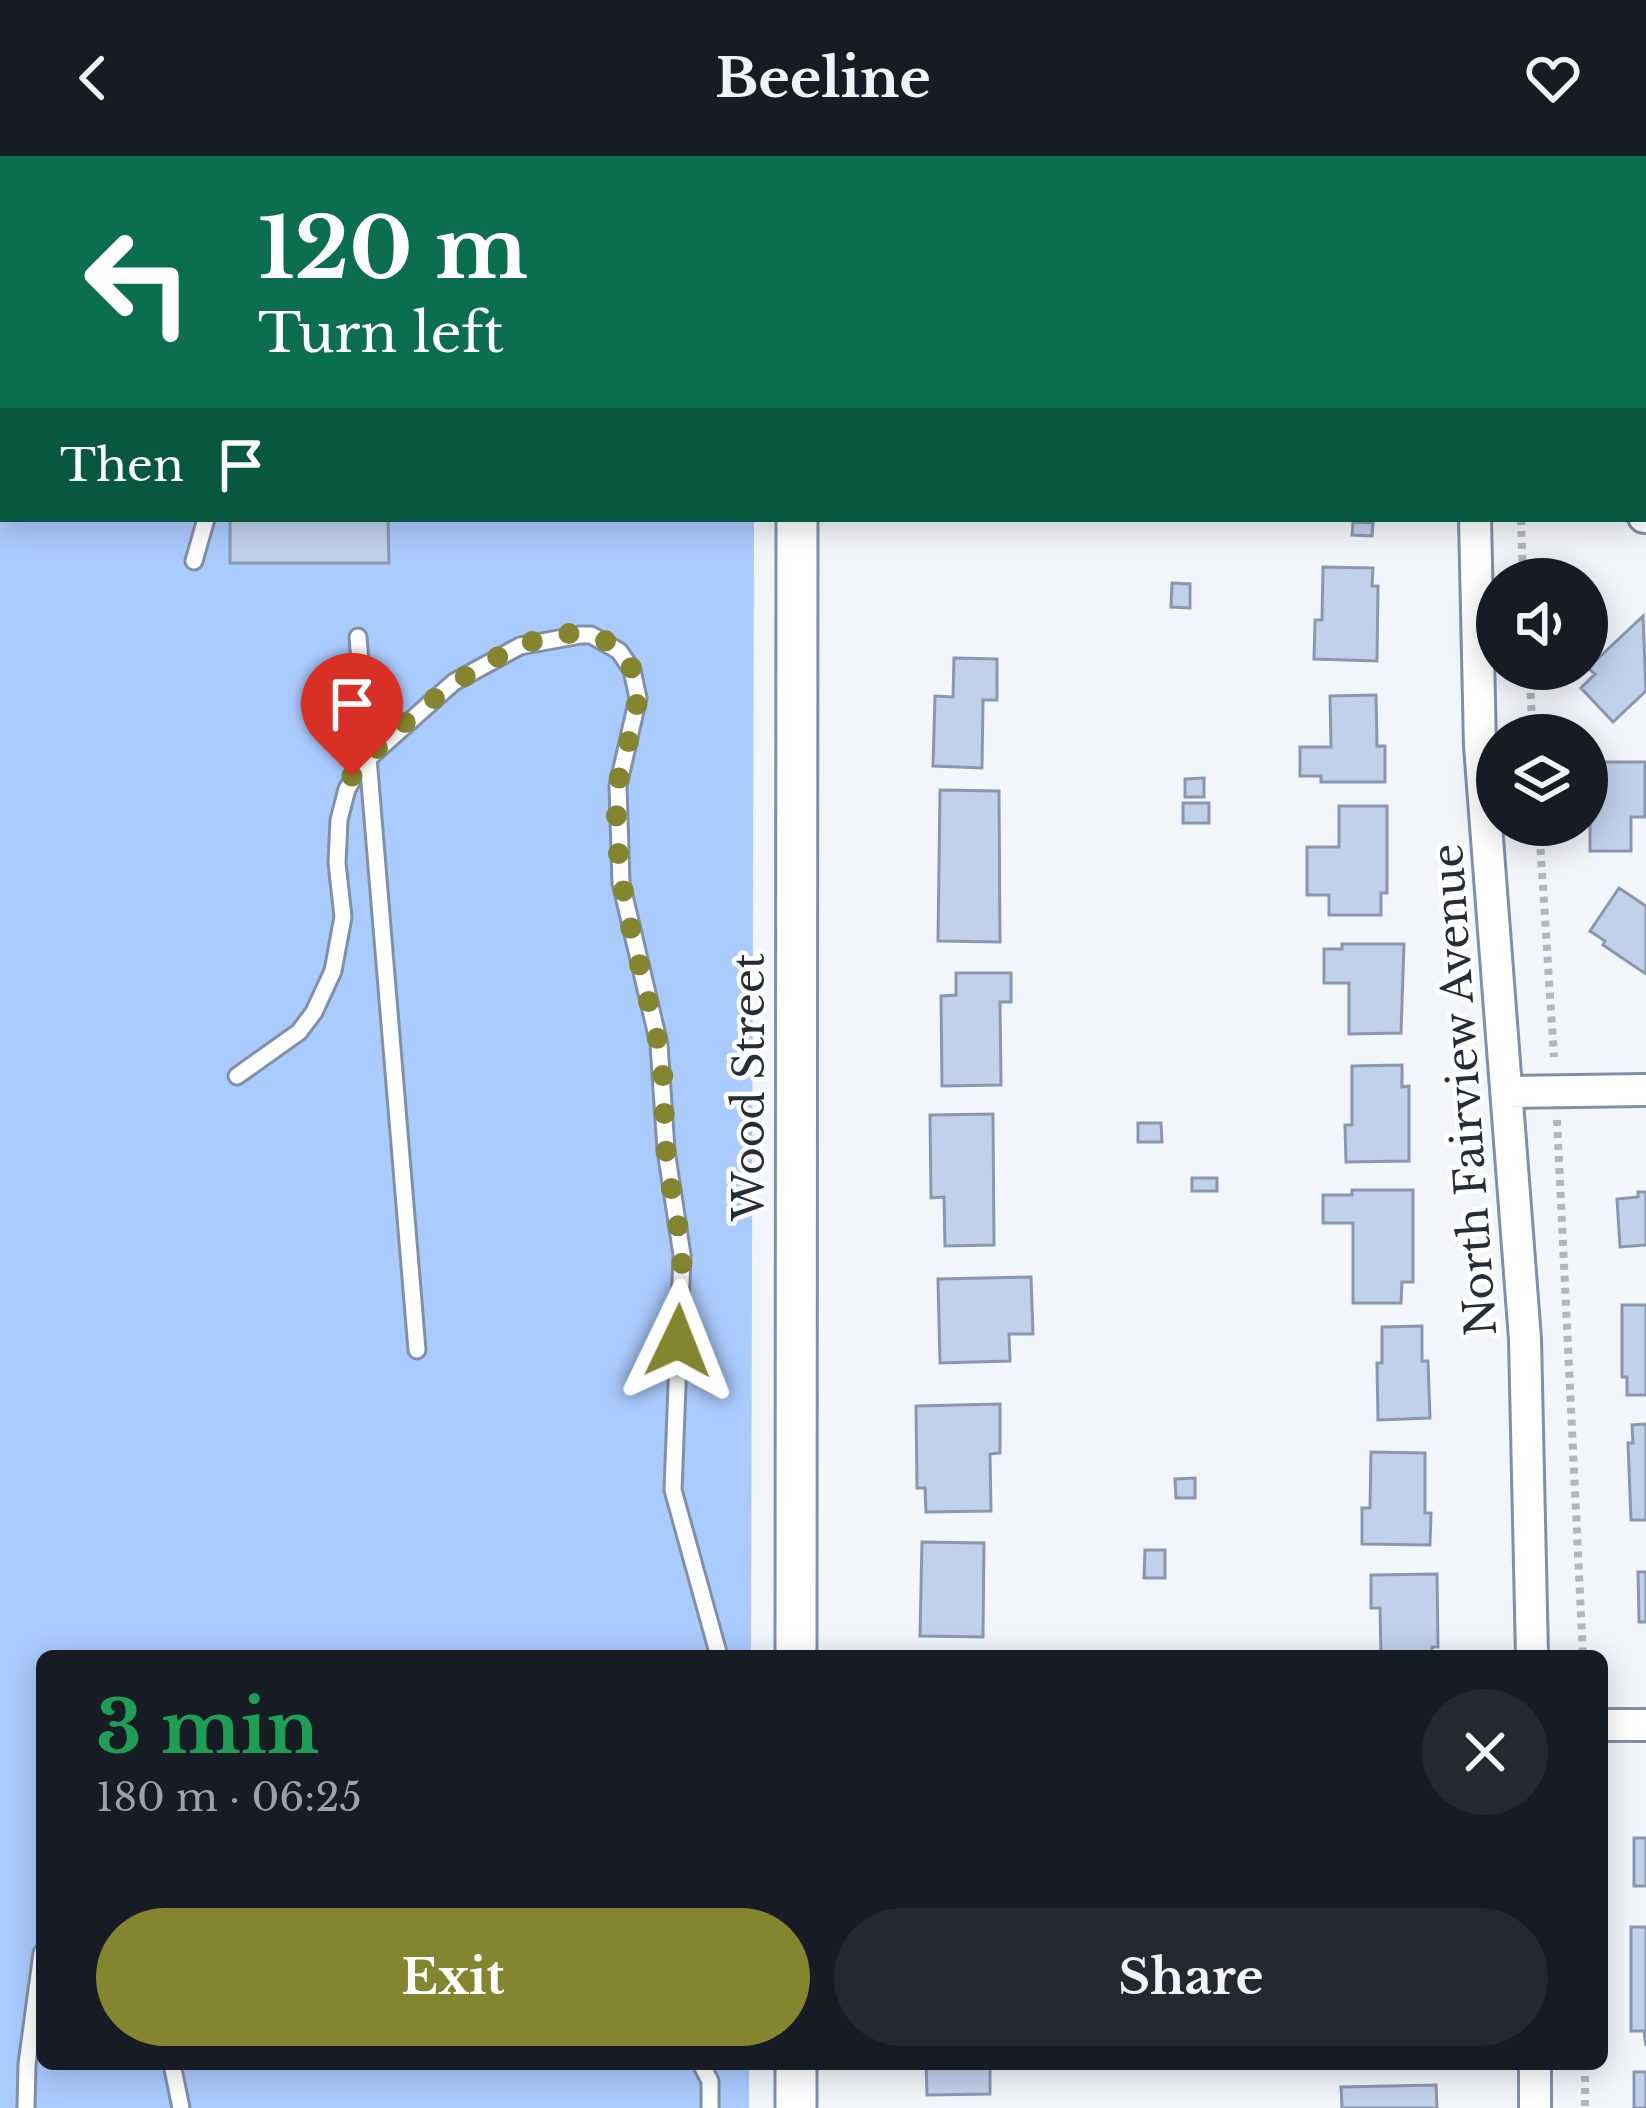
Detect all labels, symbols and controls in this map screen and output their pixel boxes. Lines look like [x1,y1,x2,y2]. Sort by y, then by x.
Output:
icon: back [60,45,126,111]
text: Beeline [715,45,931,112]
icon: heart [1520,45,1586,111]
text: 120 m [258,197,528,301]
icon: left [60,204,216,360]
text: Turn left [258,300,504,367]
icon: arrive [208,432,274,498]
text: Then [60,437,184,493]
map controls [1476,558,1608,846]
button: sound [1476,558,1608,690]
pin [301,653,403,776]
icon: arrive [319,671,385,737]
button: layers [1476,714,1608,846]
street label: North Fairview Avenue [1421,842,1507,1338]
street label: Wood Street [723,953,775,1222]
position arrow [615,1278,741,1404]
text: 3 min [96,1683,319,1772]
button: close [1422,1689,1548,1815]
text: 180 m · 06:25 [96,1773,362,1822]
button: Exit [96,1908,810,2046]
button: Share [834,1908,1548,2046]

